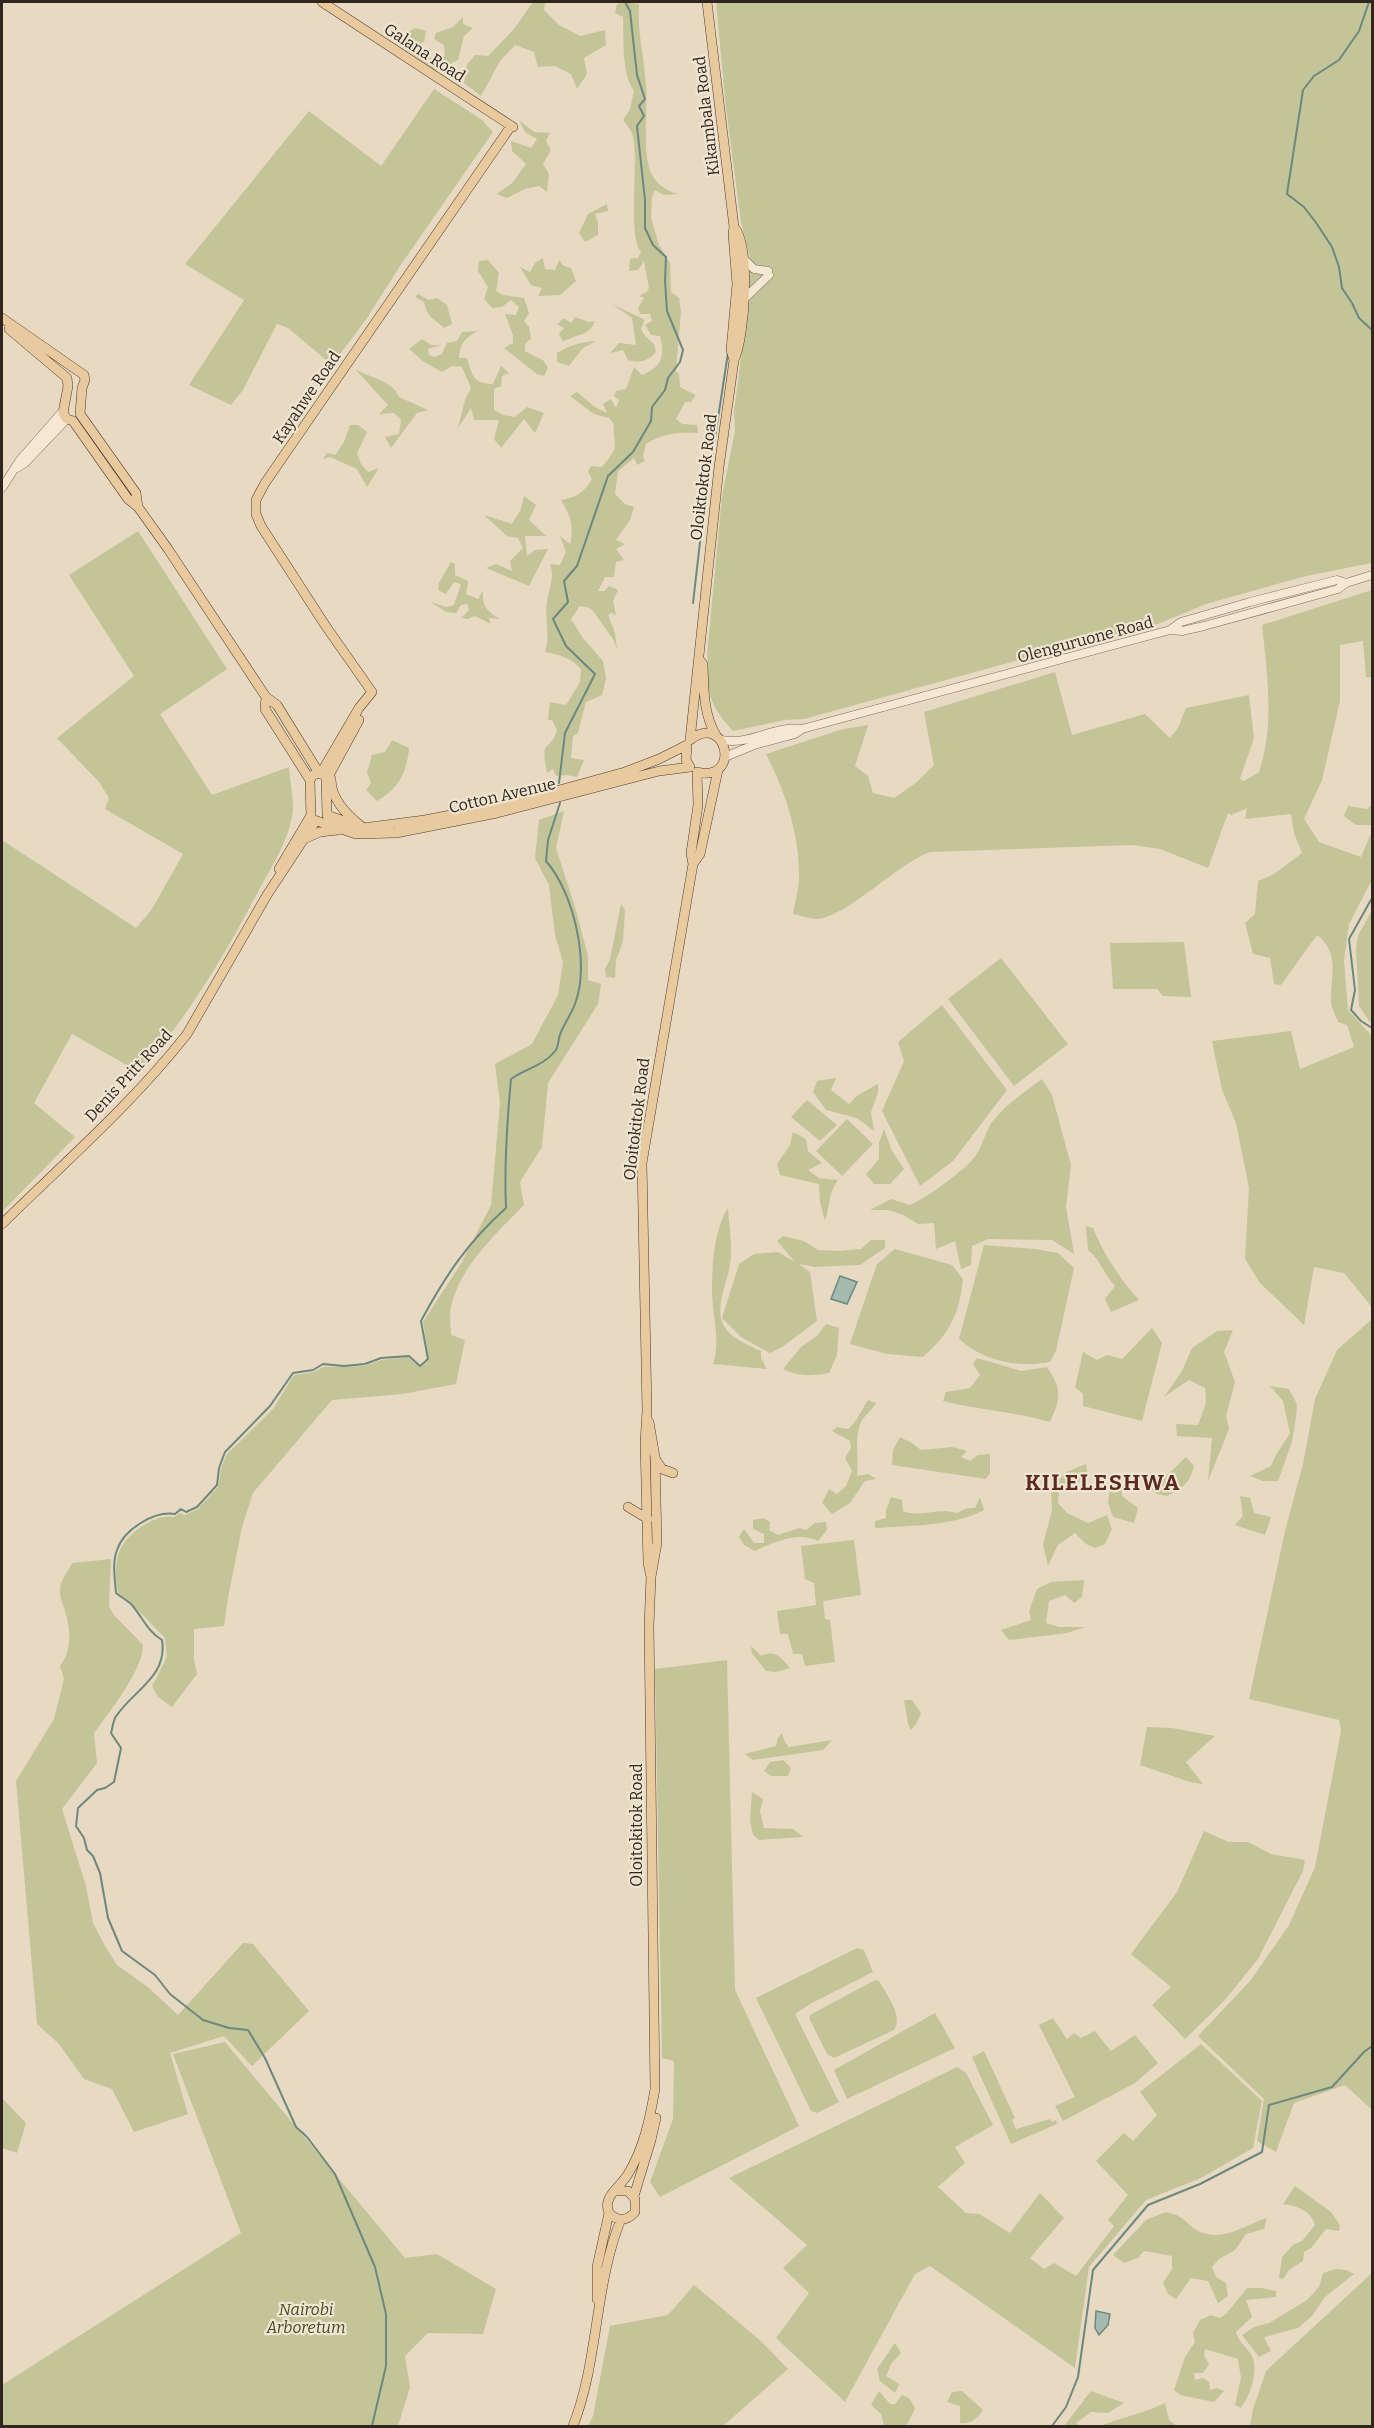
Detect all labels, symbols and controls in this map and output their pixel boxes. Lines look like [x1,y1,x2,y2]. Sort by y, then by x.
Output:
street label: Galana Road [380,19,469,86]
street label: Kikambala Road [690,54,723,177]
street label: Kayahwe Road [268,347,345,447]
street label: Oloiktoktok Road [686,412,721,541]
street label: Olenguruone Road [1015,612,1156,667]
street label: Cotton Avenue [447,774,557,817]
street label: Denis Pritt Road [81,1025,176,1125]
street label: Oloitokitok Road [620,1056,654,1181]
district label: KILELESHWA [1025,1469,1181,1496]
street label: Oloitokitok Road [627,1763,646,1887]
park label: Nairobi Arboretum [265,2300,346,2337]

